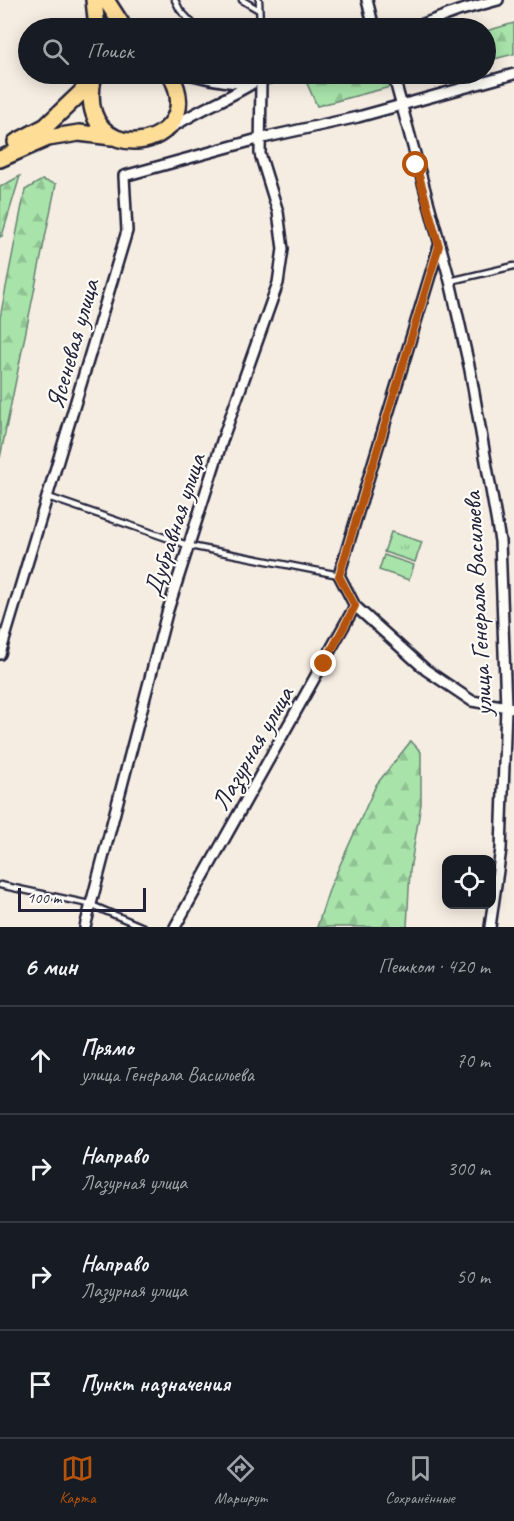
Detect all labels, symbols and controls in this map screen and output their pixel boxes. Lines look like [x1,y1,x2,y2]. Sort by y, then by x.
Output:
search box [18,18,496,84]
icon: search [39,35,72,68]
text: Поиск [87,37,133,65]
route start [402,151,428,177]
street label: Ясеневая улица [38,274,107,413]
street label: Дубравная улица [136,448,214,601]
street label: улица Генерала Васильева [455,489,500,719]
route end [310,650,336,676]
street label: Лазурная улица [204,679,303,817]
map controls [442,855,496,909]
button: locate [442,855,496,909]
scale bar [18,885,146,912]
text: 100 m [27,888,61,908]
text: 6 мин [24,950,77,983]
text: Пешком · 420 m [378,954,490,979]
text: Прямо [81,1034,133,1062]
icon: ahead [24,1044,57,1077]
text: 70 m [456,1048,490,1073]
text: улица Генерала Васильева [81,1062,254,1087]
text: Направо [81,1142,148,1170]
icon: right [24,1152,57,1185]
text: 300 m [447,1156,490,1181]
text: Лазурная улица [81,1170,187,1195]
text: Направо [81,1250,148,1278]
icon: right [24,1260,57,1293]
text: 50 m [456,1264,490,1289]
text: Лазурная улица [81,1278,187,1303]
icon: arrive [24,1368,57,1401]
text: Пункт назначения [81,1370,230,1398]
tab: Карта [59,1452,96,1508]
tab: Маршрут [214,1452,267,1508]
tab: Сохранённые [385,1452,455,1508]

